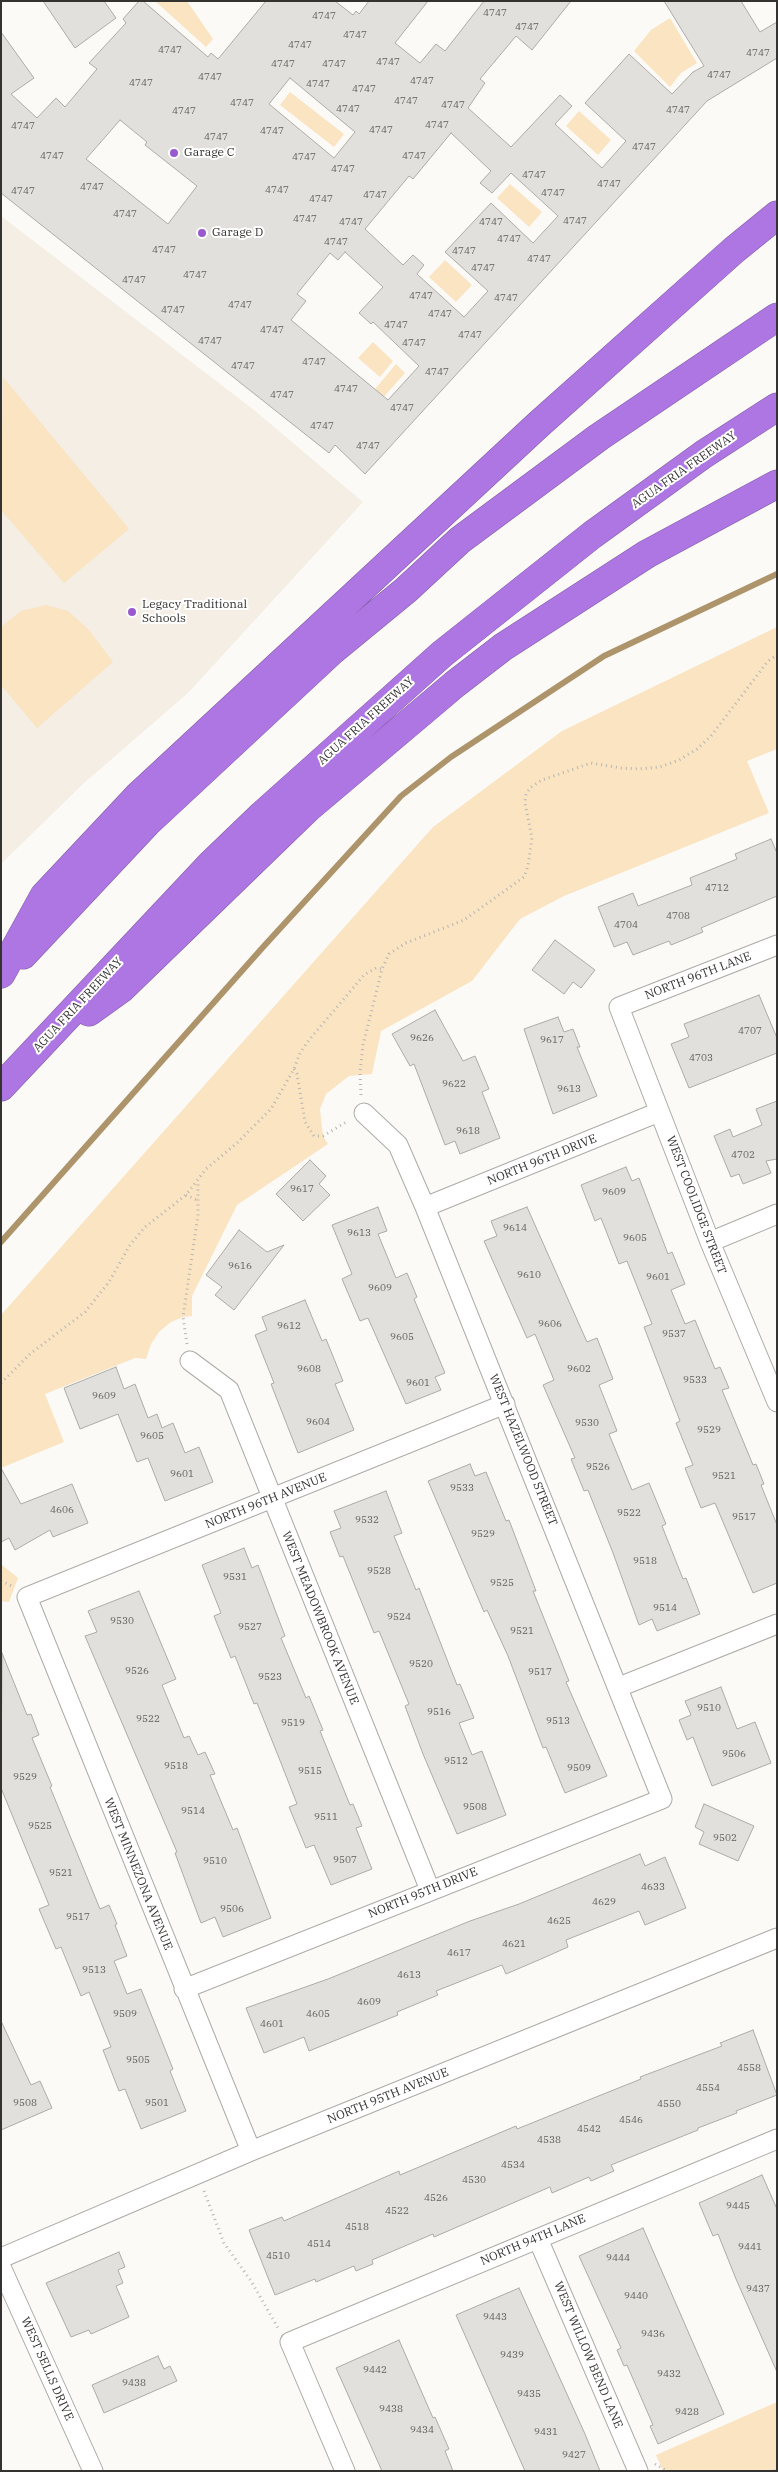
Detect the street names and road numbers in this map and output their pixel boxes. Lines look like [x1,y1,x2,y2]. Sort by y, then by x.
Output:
street label: AGUA FRIA FREEWAY [629,428,739,512]
street label: AGUA FRIA FREEWAY [315,674,417,768]
street label: NORTH 96TH LANE [643,949,753,1003]
street label: AGUA FRIA FREEWAY [30,955,126,1055]
street label: NORTH 96TH DRIVE [485,1131,599,1189]
street label: WEST COOLIDGE STREET [663,1134,729,1276]
street label: WEST HAZELWOOD STREET [486,1372,560,1528]
street label: NORTH 96TH AVENUE [203,1470,329,1532]
street label: WEST MEADOWBROOK AVENUE [279,1529,361,1707]
street label: WEST MINNEZONA AVENUE [101,1796,175,1952]
street label: NORTH 95TH DRIVE [366,1864,480,1922]
street label: NORTH 95TH AVENUE [325,2065,451,2127]
street label: NORTH 94TH LANE [478,2211,588,2269]
street label: WEST WILLOW BEND LANE [550,2279,626,2431]
street label: WEST SELLS DRIVE [18,2315,76,2423]

